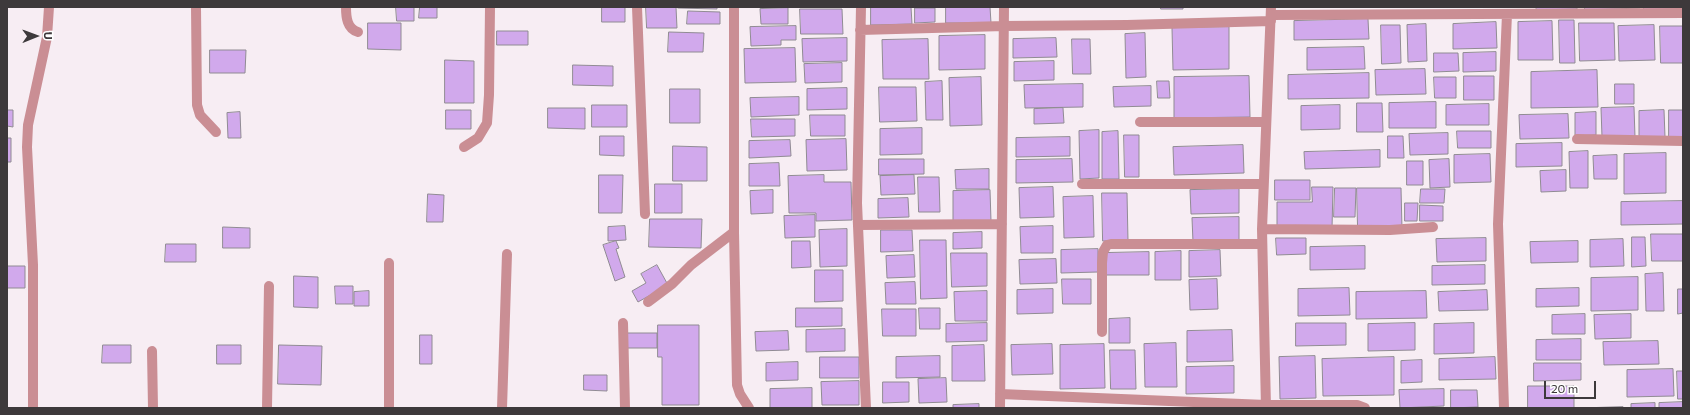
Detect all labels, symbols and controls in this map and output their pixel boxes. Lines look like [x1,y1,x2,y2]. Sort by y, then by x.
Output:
north arrow [16,16,56,56]
text: U [42,32,55,40]
scale bar [1546,373,1598,399]
text: 20 m [1551,381,1578,395]

